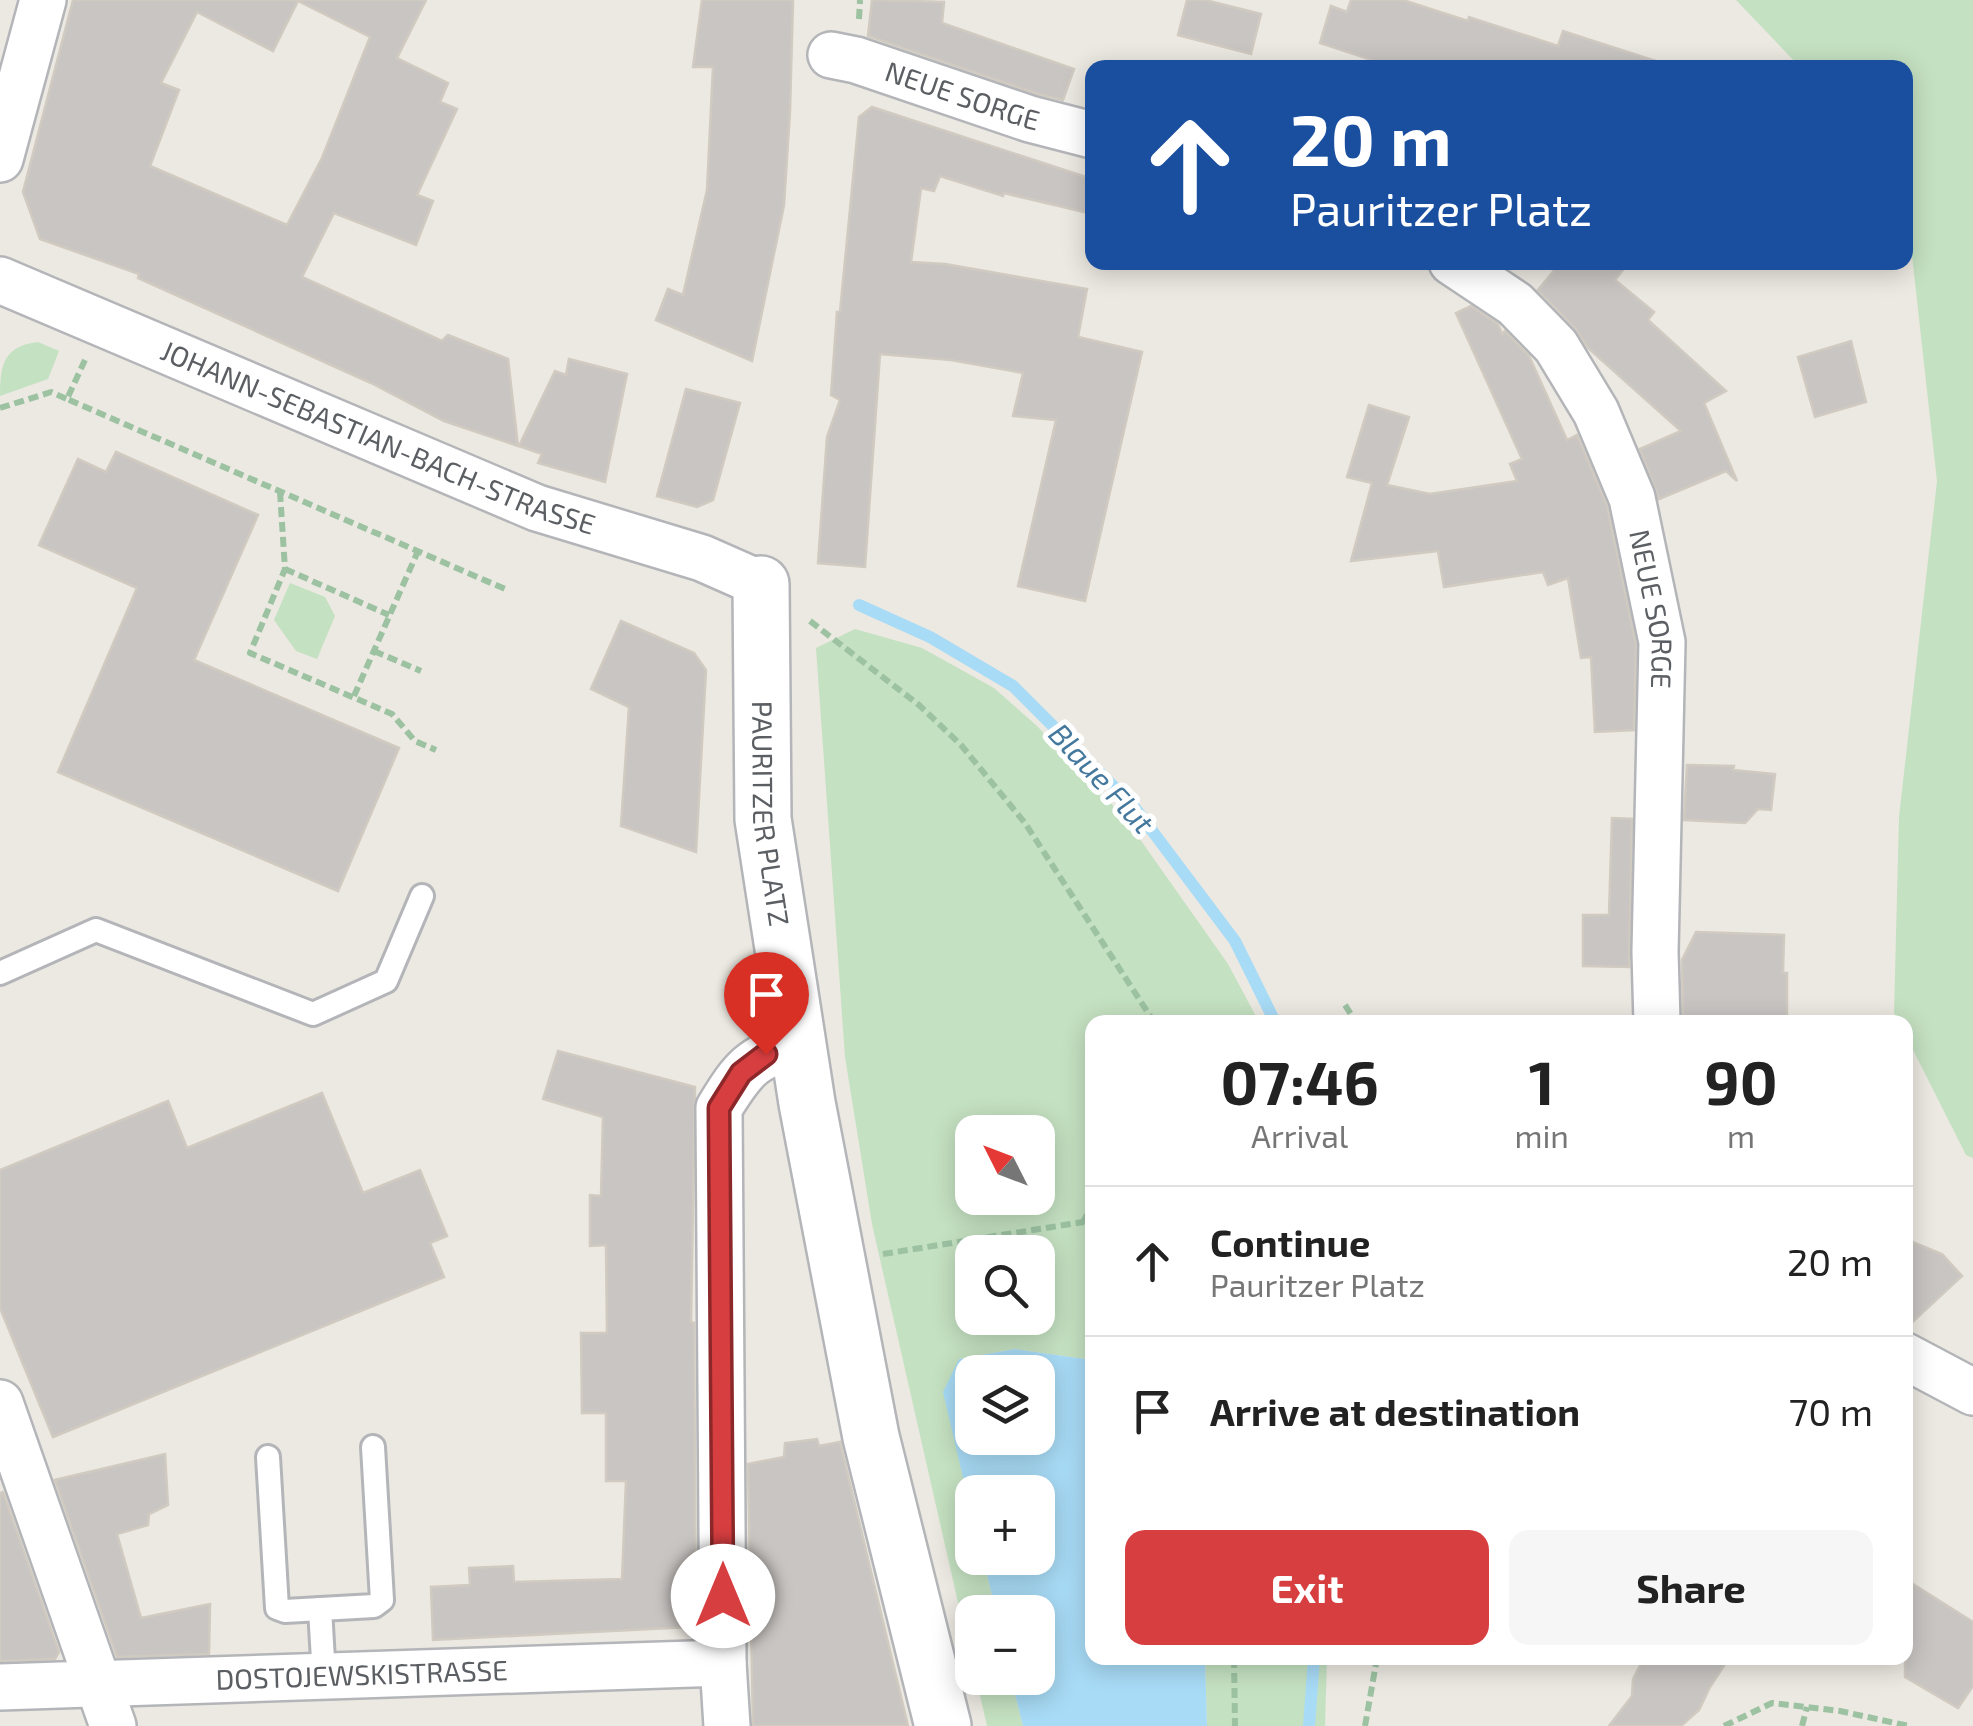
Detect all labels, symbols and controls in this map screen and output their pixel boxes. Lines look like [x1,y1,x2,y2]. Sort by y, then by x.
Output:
street label: NEUE SORGE [881,53,1044,137]
text: 20 m [1290,96,1452,180]
icon: ahead [1125,100,1255,230]
text: Pauritzer Platz [1290,181,1592,235]
street label: JOHANN-SEBASTIAN-BACH-STRASSE [156,332,600,541]
street label: NEUE SORGE [1623,526,1680,689]
street label: PAURITZER PLATZ [746,701,797,928]
water label: Blaue Flut [1042,715,1163,841]
pin [724,952,809,1055]
icon: arrive [739,967,794,1022]
text: 07:46 [1220,1045,1379,1117]
text: 1 [1529,1045,1555,1117]
text: 90 [1704,1045,1778,1117]
north arrow [955,1115,1055,1215]
map controls [955,1115,1055,1695]
text: Arrival [1251,1116,1348,1154]
text: min [1514,1116,1569,1154]
text: m [1727,1116,1755,1154]
text: Continue [1210,1219,1370,1265]
icon: ahead [1125,1234,1180,1289]
button: search [955,1235,1055,1335]
text: 20 m [1787,1238,1873,1284]
text: Pauritzer Platz [1210,1265,1425,1303]
button: layers [955,1355,1055,1455]
icon: arrive [1125,1384,1180,1439]
text: Arrive at destination [1210,1388,1580,1434]
text: 70 m [1789,1388,1873,1434]
button: + [955,1475,1055,1575]
button: Exit [1125,1530,1489,1645]
button: Share [1509,1530,1873,1645]
position arrow [671,1544,775,1648]
button: − [955,1595,1055,1695]
street label: DOSTOJEWSKISTRASSE [215,1652,508,1696]

